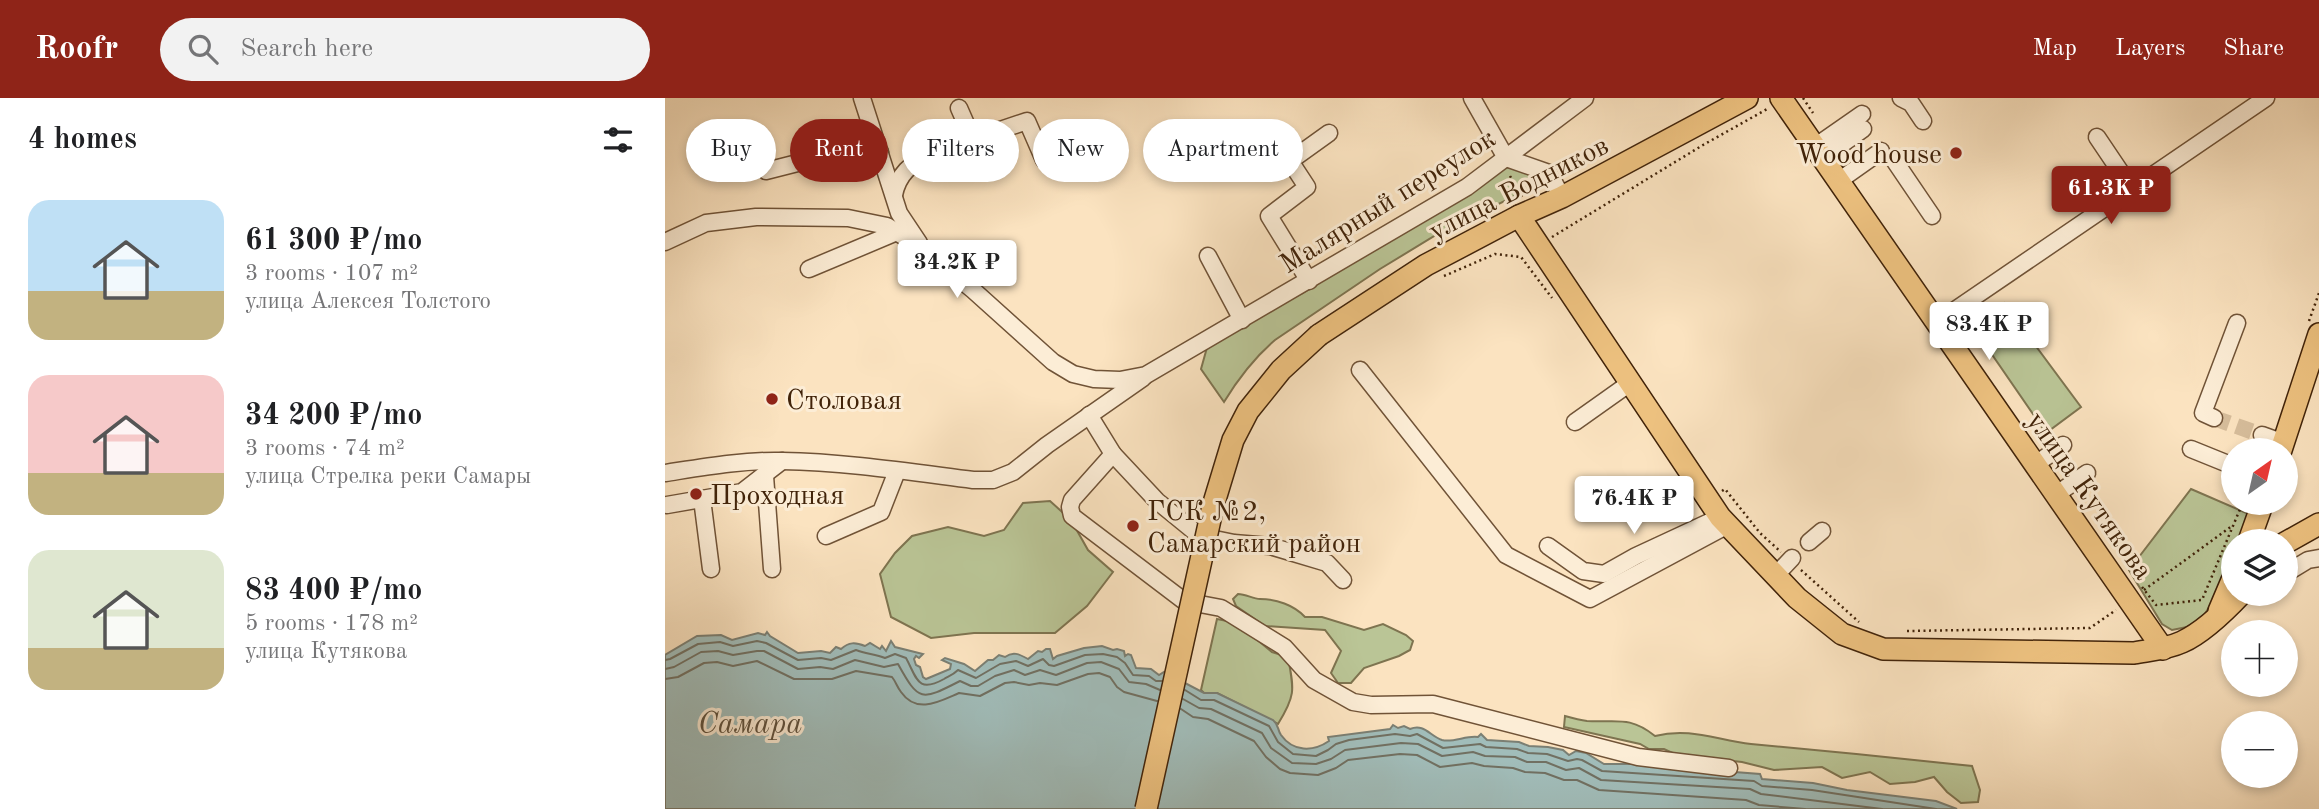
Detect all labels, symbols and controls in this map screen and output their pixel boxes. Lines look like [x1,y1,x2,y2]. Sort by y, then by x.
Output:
search box [160,18,650,81]
icon: search [184,30,222,68]
text: Roofr [35,33,118,66]
text: Search here [240,36,373,62]
text: Map [2033,37,2077,61]
text: Layers [2115,37,2185,61]
text: Share [2223,37,2284,61]
chip: Buy [686,119,776,182]
chip: Rent [790,119,888,182]
chip: Filters [902,119,1019,182]
chip: New [1033,119,1129,182]
chip: Apartment [1143,119,1303,182]
icon: filters [599,121,637,159]
text: 4 homes [28,125,137,155]
street label: Малярный переулок [1276,125,1501,280]
street label: улица Водников [1425,132,1614,247]
place label: Wood house [1795,142,1942,170]
marker: Wood house [1948,145,1964,161]
pin: 61.3K ₽ [2046,166,2176,226]
text: 61.3K ₽ [2068,177,2154,200]
text: 61 300 ₽/mo [245,226,422,256]
icon: home [84,228,168,312]
pin: 34.2K ₽ [892,240,1022,300]
text: 34.2K ₽ [914,251,1000,274]
text: 3 rooms · 107 m² [245,262,418,285]
text: улица Алексея Толстого [245,290,491,313]
pin: 83.4K ₽ [1924,302,2054,362]
text: 83.4K ₽ [1946,313,2032,336]
place label: Столовая [786,388,902,416]
marker: Столовая [764,391,780,407]
text: 34 200 ₽/mo [245,401,422,431]
icon: home [84,403,168,487]
street label: улица Кутякова [2020,408,2157,586]
text: 3 rooms · 74 m² [245,437,405,460]
north arrow [2221,438,2298,514]
map controls [2221,438,2298,788]
text: улица Стрелка реки Самары [245,465,531,488]
pin: 76.4K ₽ [1569,476,1699,536]
place label: Проходная [710,483,844,511]
marker: Проходная [688,486,704,502]
text: 76.4K ₽ [1591,487,1677,510]
place label: ГСК №2, Самарский район [1147,499,1361,559]
marker: ГСК №2, Самарский район [1125,518,1141,534]
button: layers [2221,529,2298,606]
text: 83 400 ₽/mo [245,576,422,606]
icon: home [84,578,168,662]
text: 5 rooms · 178 m² [245,612,418,635]
button: + [2221,620,2298,697]
text: улица Кутякова [245,640,407,663]
water label: Самара [698,710,802,740]
button: − [2221,711,2298,788]

